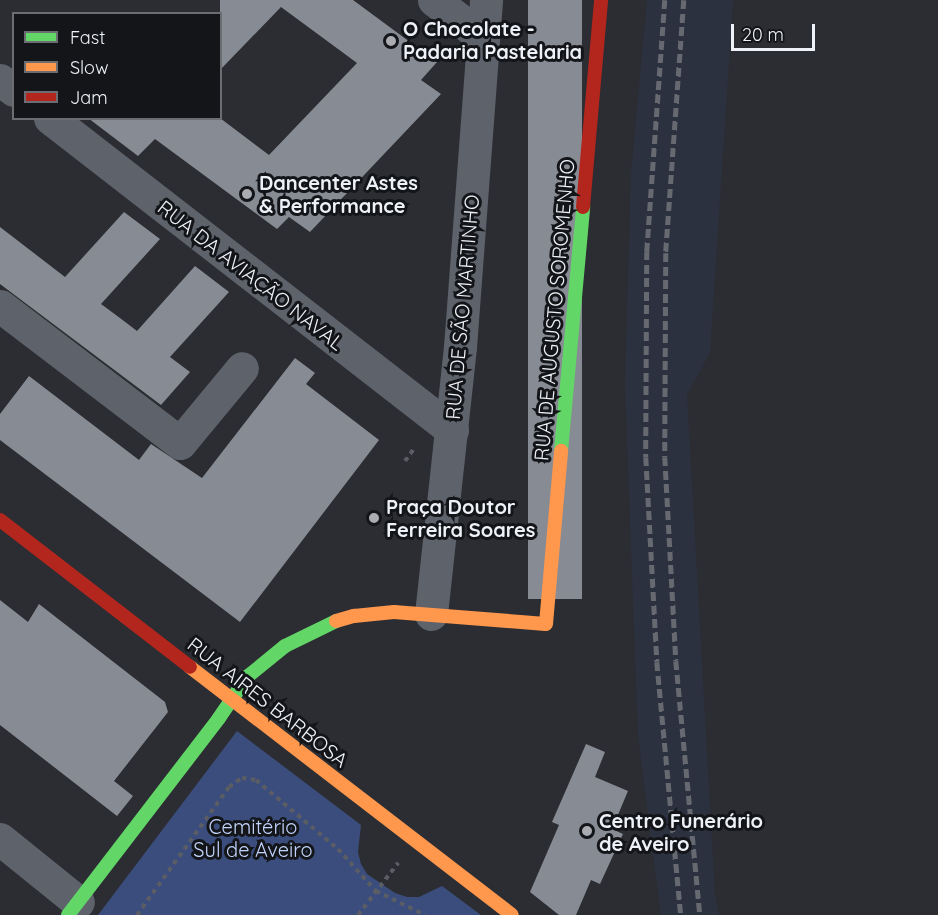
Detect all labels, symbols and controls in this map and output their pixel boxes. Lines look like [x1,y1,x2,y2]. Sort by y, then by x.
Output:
legend [12,12,222,120]
scale bar [734,12,818,50]
place label: O Chocolate - Padaria Pastelaria [403,17,582,64]
text: 20 m [742,23,784,46]
text: Fast [70,26,105,49]
marker: O Chocolate - Padaria Pastelaria [384,34,398,48]
text: Slow [70,56,108,79]
text: Jam [70,86,108,109]
street label: RUA DE AUGUSTO SOROMENHO [529,158,579,462]
place label: Dancenter Astes & Performance [259,170,418,217]
marker: Dancenter Astes & Performance [240,187,254,201]
street label: RUA DE SÃO MARTINHO [440,193,484,421]
street label: RUA DA AVIAÇÃO NAVAL [153,195,349,355]
place label: Praça Doutor Ferreira Soares [386,494,535,541]
marker: Praça Doutor Ferreira Soares [367,511,381,525]
street label: RUA AIRES BARBOSA [183,632,353,772]
place label: Centro Funerário de Aveiro [599,808,763,855]
park label: Cemitério Sul de Aveiro [193,815,313,862]
marker: Centro Funerário de Aveiro [580,824,594,838]

